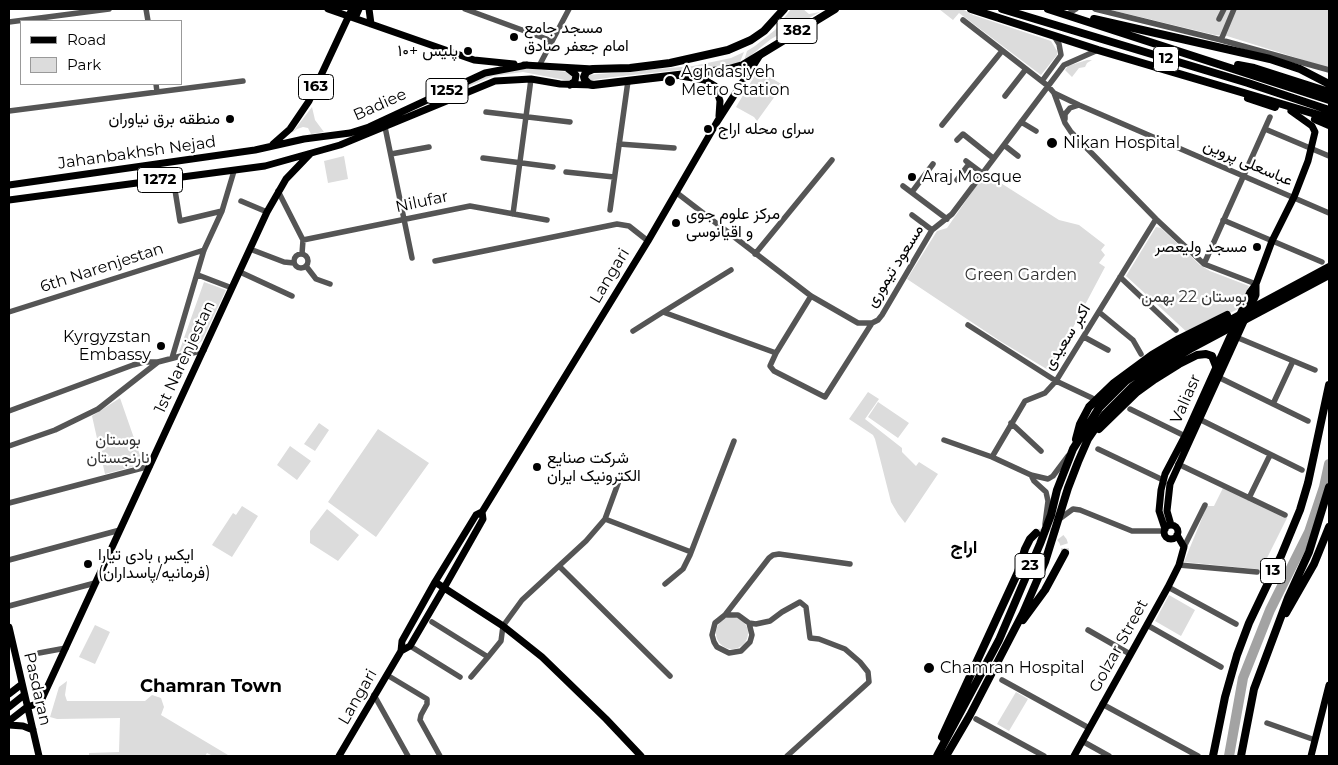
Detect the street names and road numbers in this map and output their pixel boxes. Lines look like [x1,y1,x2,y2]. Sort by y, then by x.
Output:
road number: 382 [777,18,817,44]
road number: 12 [1154,46,1178,72]
road number: 163 [298,74,334,100]
road number: 1252 [426,78,468,104]
street label: Badiee [351,85,409,125]
street label: Jahanbakhsh Nejad [57,132,217,174]
street label: عباسعلی پروین [1200,136,1296,190]
road number: 1272 [138,168,182,192]
street label: Nilufar [394,187,450,217]
street label: مسعود تیموری [862,221,928,311]
street label: 6th Narenjestan [38,239,166,297]
street label: Langari [586,245,634,307]
street label: 1st Narenjestan [151,298,219,416]
street label: اکبر سعیدی [1039,300,1095,374]
street label: Valiasr [1167,371,1205,427]
road number: 23 [1015,554,1045,578]
road number: 13 [1260,558,1286,584]
street label: Golzar Street [1086,596,1152,696]
street label: Pasdaran [19,650,55,728]
street label: Langari [335,666,381,728]

